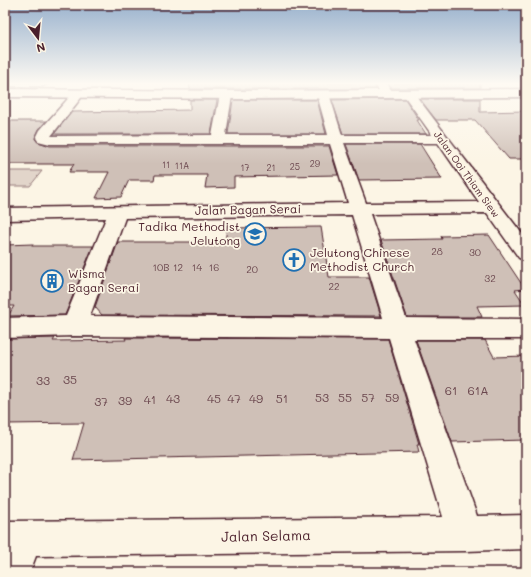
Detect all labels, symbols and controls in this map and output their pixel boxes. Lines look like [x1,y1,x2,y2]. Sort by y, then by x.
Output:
north arrow [18,18,58,58]
text: N [35,40,47,56]
street label: Jalan Ooi Thiam Siew [431,128,503,220]
house number: 29 [310,158,321,169]
house number: 11 [162,159,170,170]
house number: 11A [175,160,189,171]
house number: 25 [290,161,300,172]
house number: 17 [240,162,250,173]
house number: 21 [266,162,276,173]
street label: Jalan Bagan Serai [195,200,301,218]
place label: Tadika Methodist Jelutong [138,218,240,248]
school or university icon: Tadika Methodist Jelutong [242,221,268,247]
place label: Jelutong Chinese Methodist Church [310,244,414,274]
house number: 28 [431,244,443,258]
house number: 30 [469,245,481,259]
church icon: Jelutong Chinese Methodist Church [281,247,307,273]
house number: 10B [153,260,169,274]
house number: 12 [173,260,183,274]
house number: 14 [192,260,202,274]
house number: 16 [209,260,219,274]
house number: 20 [246,262,258,276]
place label: Wisma Bagan Serai [68,265,139,295]
building icon: Wisma Bagan Serai [39,268,65,294]
house number: 32 [484,271,496,285]
house number: 22 [328,279,340,293]
house number: 35 [63,371,77,387]
house number: 33 [36,372,50,388]
house number: 61 [445,382,457,398]
house number: 61A [468,382,488,398]
house number: 53 [315,389,329,405]
house number: 55 [338,389,352,405]
house number: 57 [361,389,375,405]
house number: 59 [385,389,399,405]
house number: 43 [166,390,180,406]
house number: 45 [207,390,221,406]
house number: 47 [227,390,241,406]
house number: 49 [249,390,263,406]
house number: 51 [276,390,288,406]
house number: 41 [144,391,156,407]
house number: 39 [118,392,132,408]
house number: 37 [94,393,108,409]
street label: Jalan Selama [221,525,311,546]

